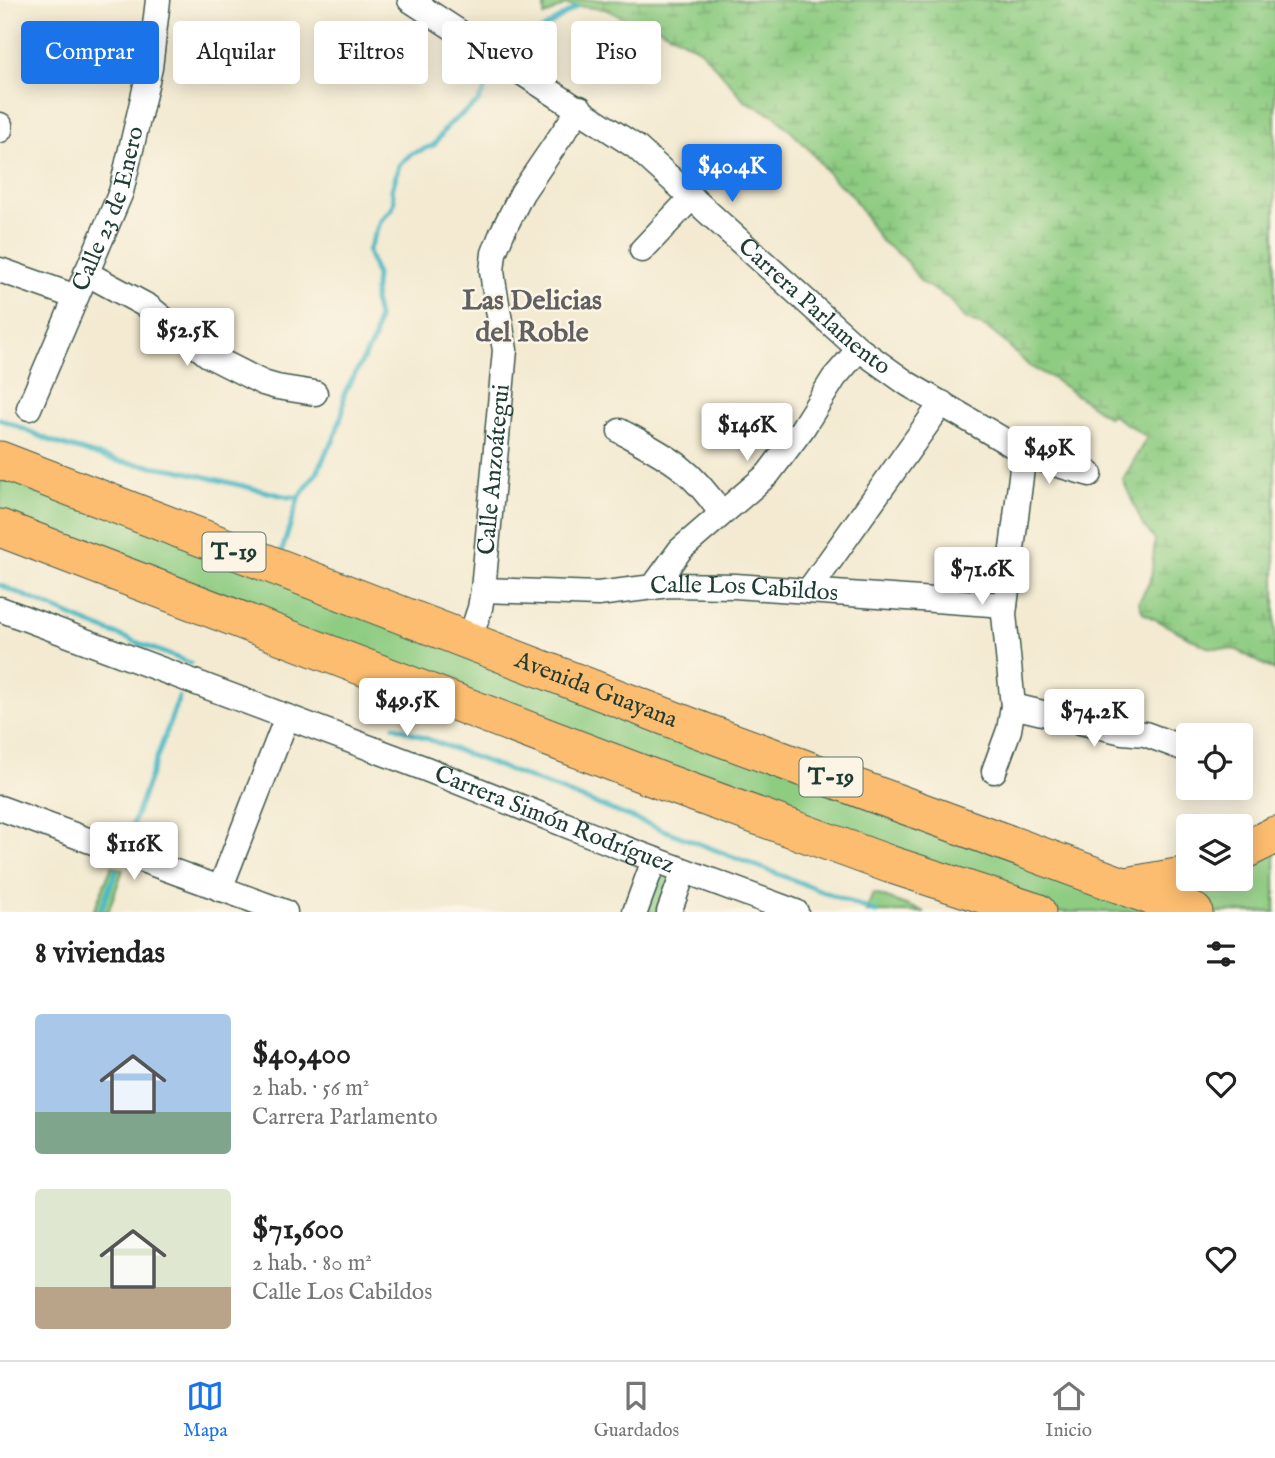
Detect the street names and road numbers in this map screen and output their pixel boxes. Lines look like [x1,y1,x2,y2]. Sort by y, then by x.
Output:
street label: Calle 23 de Enero [65,123,151,296]
street label: Carrera Parlamento [731,231,897,382]
street label: Calle Anzoátegui [471,383,517,556]
road number: T-19 [202,532,266,572]
street label: Calle Los Cabildos [648,569,839,609]
street label: Avenida Guayana [510,644,682,736]
street label: Carrera Simón Rodríguez [430,758,679,881]
road number: T-19 [800,758,862,796]

